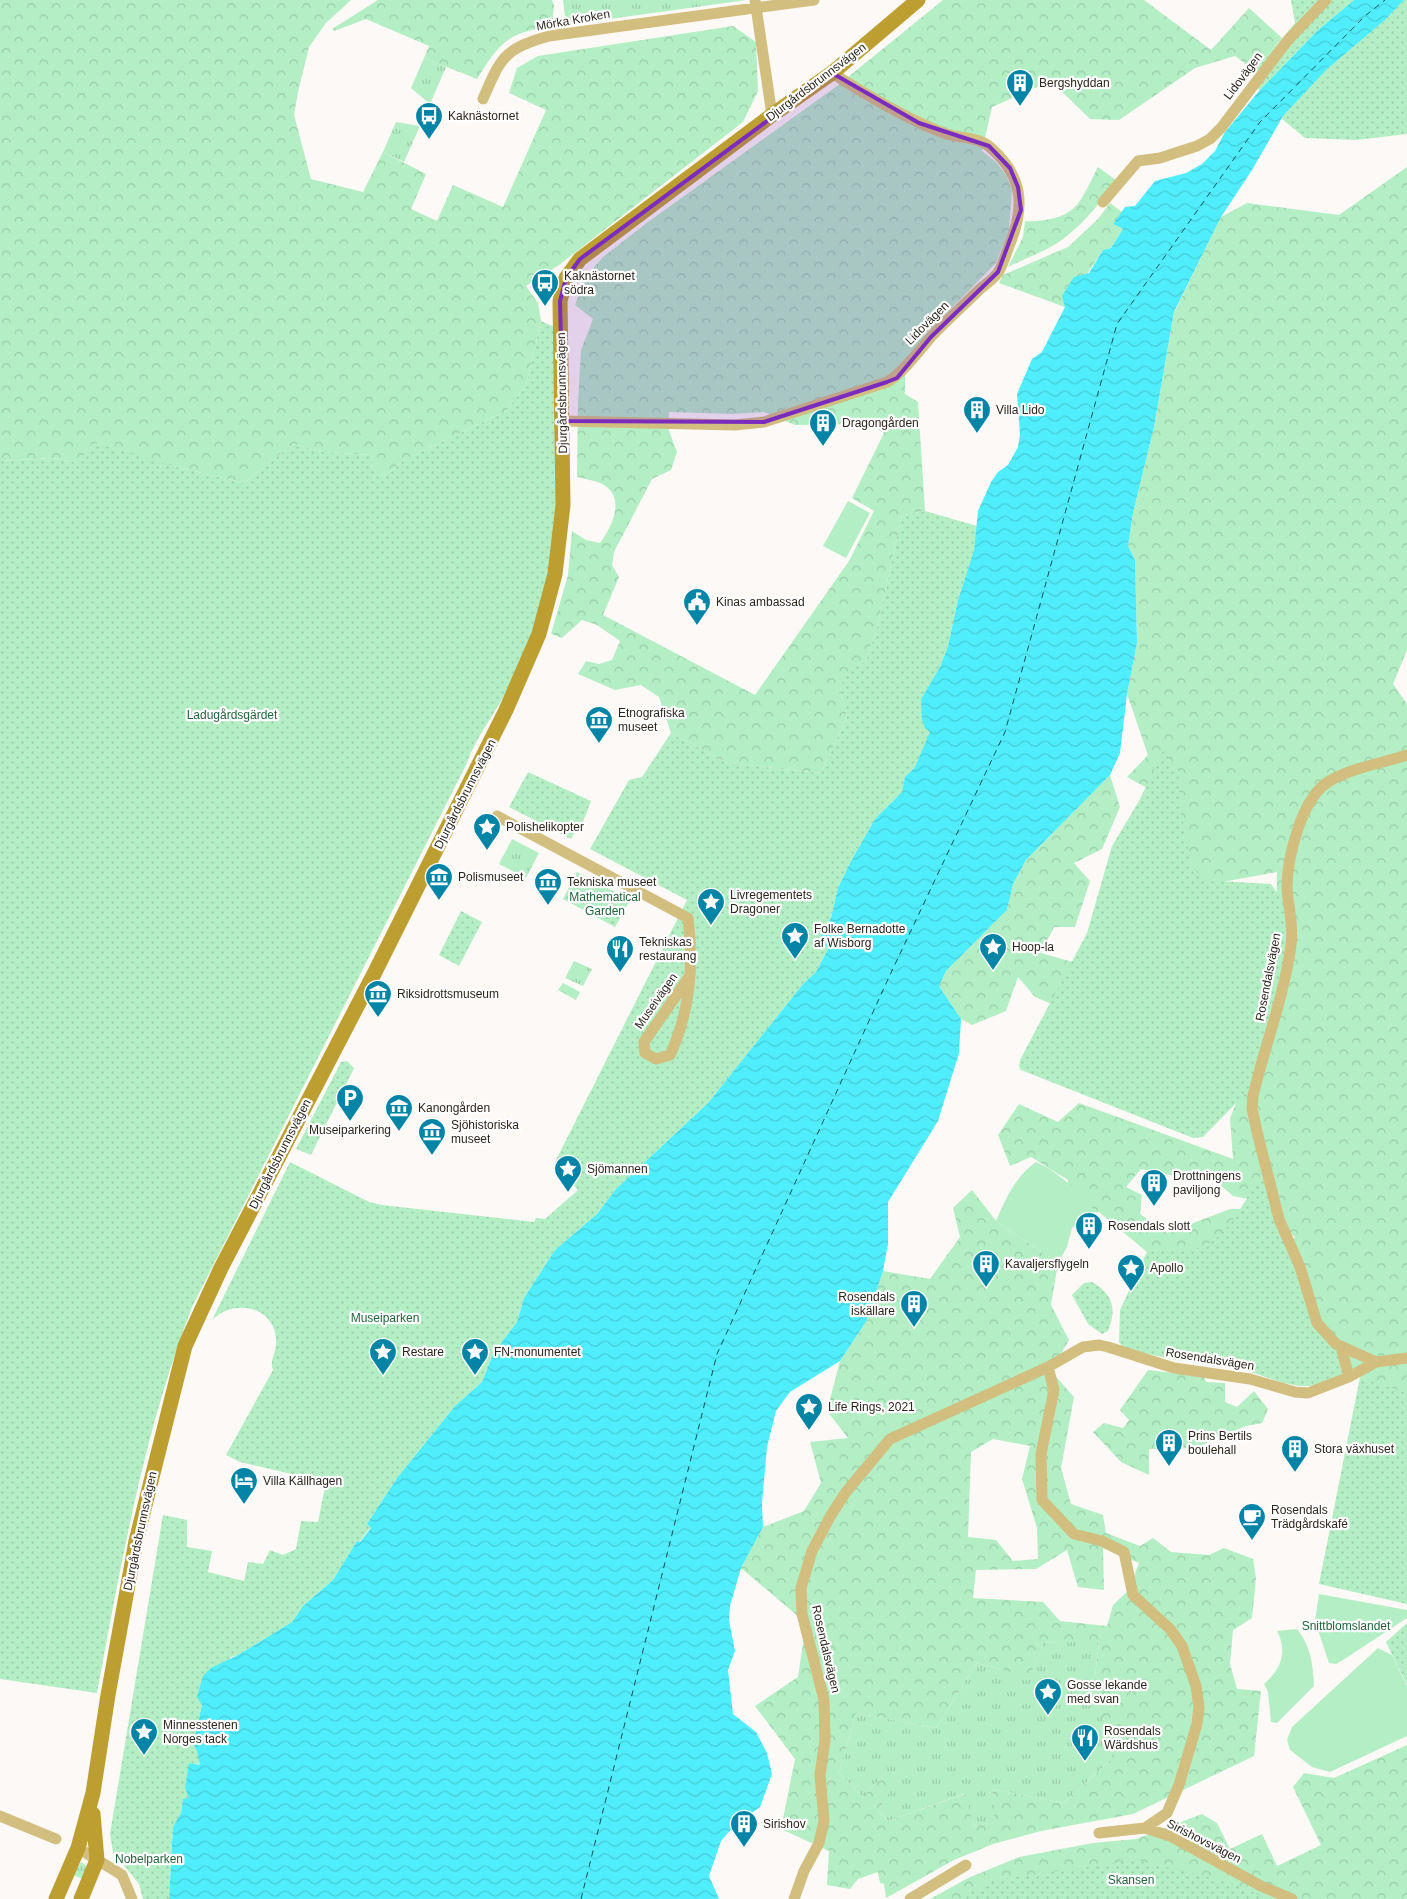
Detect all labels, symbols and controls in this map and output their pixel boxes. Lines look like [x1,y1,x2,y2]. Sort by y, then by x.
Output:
street label: Mörka Kroken [535,7,611,33]
street label: Djurgårdsbrunnsvägen [763,40,869,124]
street label: Lidovägen [1221,50,1265,102]
building icon: Bergshyddan [1005,68,1035,107]
place label: Bergshyddan [1039,76,1110,90]
bus stop icon: Kaknästornet [414,101,444,140]
place label: Kaknästornet [448,109,519,123]
bus stop icon: Kaknästornet södra [530,268,560,307]
place label: Kaknästornet södra [564,269,635,297]
street label: Lidovägen [902,298,952,348]
street label: Djurgårdsbrunnsvägen [554,332,570,454]
building icon: Villa Lido [962,395,992,434]
place label: Villa Lido [996,403,1045,417]
building icon: Dragongården [808,408,838,447]
place label: Dragongården [842,416,919,430]
public building icon: Kinas ambassad [682,587,712,626]
place label: Kinas ambassad [716,595,805,609]
museum icon: Etnografiska museet [584,705,614,744]
place label: Etnografiska museet [618,706,685,734]
park label: Ladugårdsgärdet [187,708,278,722]
street label: Djurgårdsbrunnsvägen [431,737,499,851]
place icon: Polishelikopter [472,812,502,851]
place label: Polishelikopter [506,820,584,834]
museum icon: Polismuseet [424,862,454,901]
museum icon: Tekniska museet [533,867,563,906]
place label: Polismuseet [458,870,524,884]
place label: Tekniska museet [567,875,657,889]
place icon: Livregementets Dragoner [696,887,726,926]
place label: Livregementets Dragoner [730,888,812,916]
park label: Mathematical Garden [569,890,641,918]
place icon: Folke Bernadotte af Wisborg [780,921,810,960]
place label: Folke Bernadotte af Wisborg [814,922,906,950]
place icon: Hoop-la [978,932,1008,971]
street label: Rosendalsvägen [1253,932,1283,1022]
restaurant icon: Tekniskas restaurang [605,934,635,973]
place label: Tekniskas restaurang [639,935,696,963]
place label: Hoop-la [1012,940,1054,954]
street label: Museivägen [632,970,680,1032]
museum icon: Riksidrottsmuseum [363,979,393,1018]
place label: Riksidrottsmuseum [397,987,499,1001]
parking icon: Museiparkering [335,1083,365,1122]
museum icon: Kanongården [384,1093,414,1132]
street label: Djurgårdsbrunnsvägen [246,1097,314,1211]
place label: Kanongården [418,1101,490,1115]
museum icon: Sjöhistoriska museet [417,1117,447,1156]
place label: Sjöhistoriska museet [451,1118,519,1146]
place label: Museiparkering [309,1123,391,1137]
place icon: Sjömannen [553,1154,583,1193]
place label: Sjömannen [587,1162,648,1176]
building icon: Drottningens paviljong [1139,1168,1169,1207]
place label: Drottningens paviljong [1173,1169,1241,1197]
building icon: Rosendals slott [1074,1211,1104,1250]
place label: Rosendals slott [1108,1219,1191,1233]
building icon: Kavaljersflygeln [971,1249,1001,1288]
place icon: Apollo [1116,1253,1146,1292]
place label: Kavaljersflygeln [1005,1257,1089,1271]
place label: Apollo [1150,1261,1184,1275]
building icon: Rosendals iskällare [899,1289,929,1328]
place label: Rosendals iskällare [838,1290,895,1318]
park label: Museiparken [351,1311,419,1325]
place icon: Restare [368,1337,398,1376]
place icon: FN-monumentet [460,1337,490,1376]
place label: Restare [402,1345,444,1359]
place label: FN-monumentet [494,1345,581,1359]
street label: Rosendalsvägen [1165,1345,1255,1373]
place icon: Life Rings, 2021 [794,1392,824,1431]
place label: Life Rings, 2021 [828,1400,915,1414]
building icon: Prins Bertils boulehall [1154,1428,1184,1467]
place label: Prins Bertils boulehall [1188,1429,1252,1457]
building icon: Stora växhuset [1280,1434,1310,1473]
place label: Stora växhuset [1314,1442,1395,1456]
hotel icon: Villa Källhagen [229,1466,259,1505]
street label: Djurgårdsbrunnsvägen [121,1470,159,1592]
place label: Villa Källhagen [263,1474,342,1488]
cafe icon: Rosendals Trädgårdskafé [1237,1502,1267,1541]
place label: Rosendals Trädgårdskafé [1271,1503,1348,1531]
street label: Rosendalsvägen [809,1604,843,1694]
park label: Snittblomslandet [1302,1619,1391,1633]
place icon: Gosse lekande med svan [1033,1677,1063,1716]
place label: Gosse lekande med svan [1067,1678,1147,1706]
place icon: Minnesstenen Norges tack [129,1717,159,1756]
place label: Minnesstenen Norges tack [163,1718,238,1746]
restaurant icon: Rosendals Wärdshus [1070,1723,1100,1762]
place label: Rosendals Wärdshus [1104,1724,1161,1752]
building icon: Sirishov [729,1809,759,1848]
street label: Sirishovsvägen [1165,1816,1243,1866]
place label: Sirishov [763,1817,806,1831]
park label: Nobelparken [115,1852,183,1866]
park label: Skansen [1108,1873,1154,1887]

